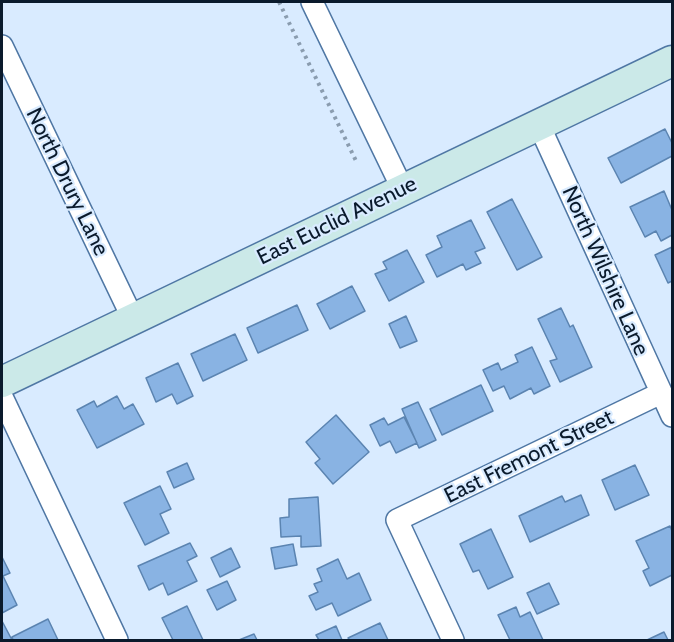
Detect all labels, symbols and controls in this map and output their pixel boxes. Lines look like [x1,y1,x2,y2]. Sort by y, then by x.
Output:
street label: North Drury Lane [20,104,114,260]
street label: East Euclid Avenue [253,171,421,271]
street label: North Wilshire Lane [556,182,654,360]
street label: East Fremont Street [440,405,618,509]

